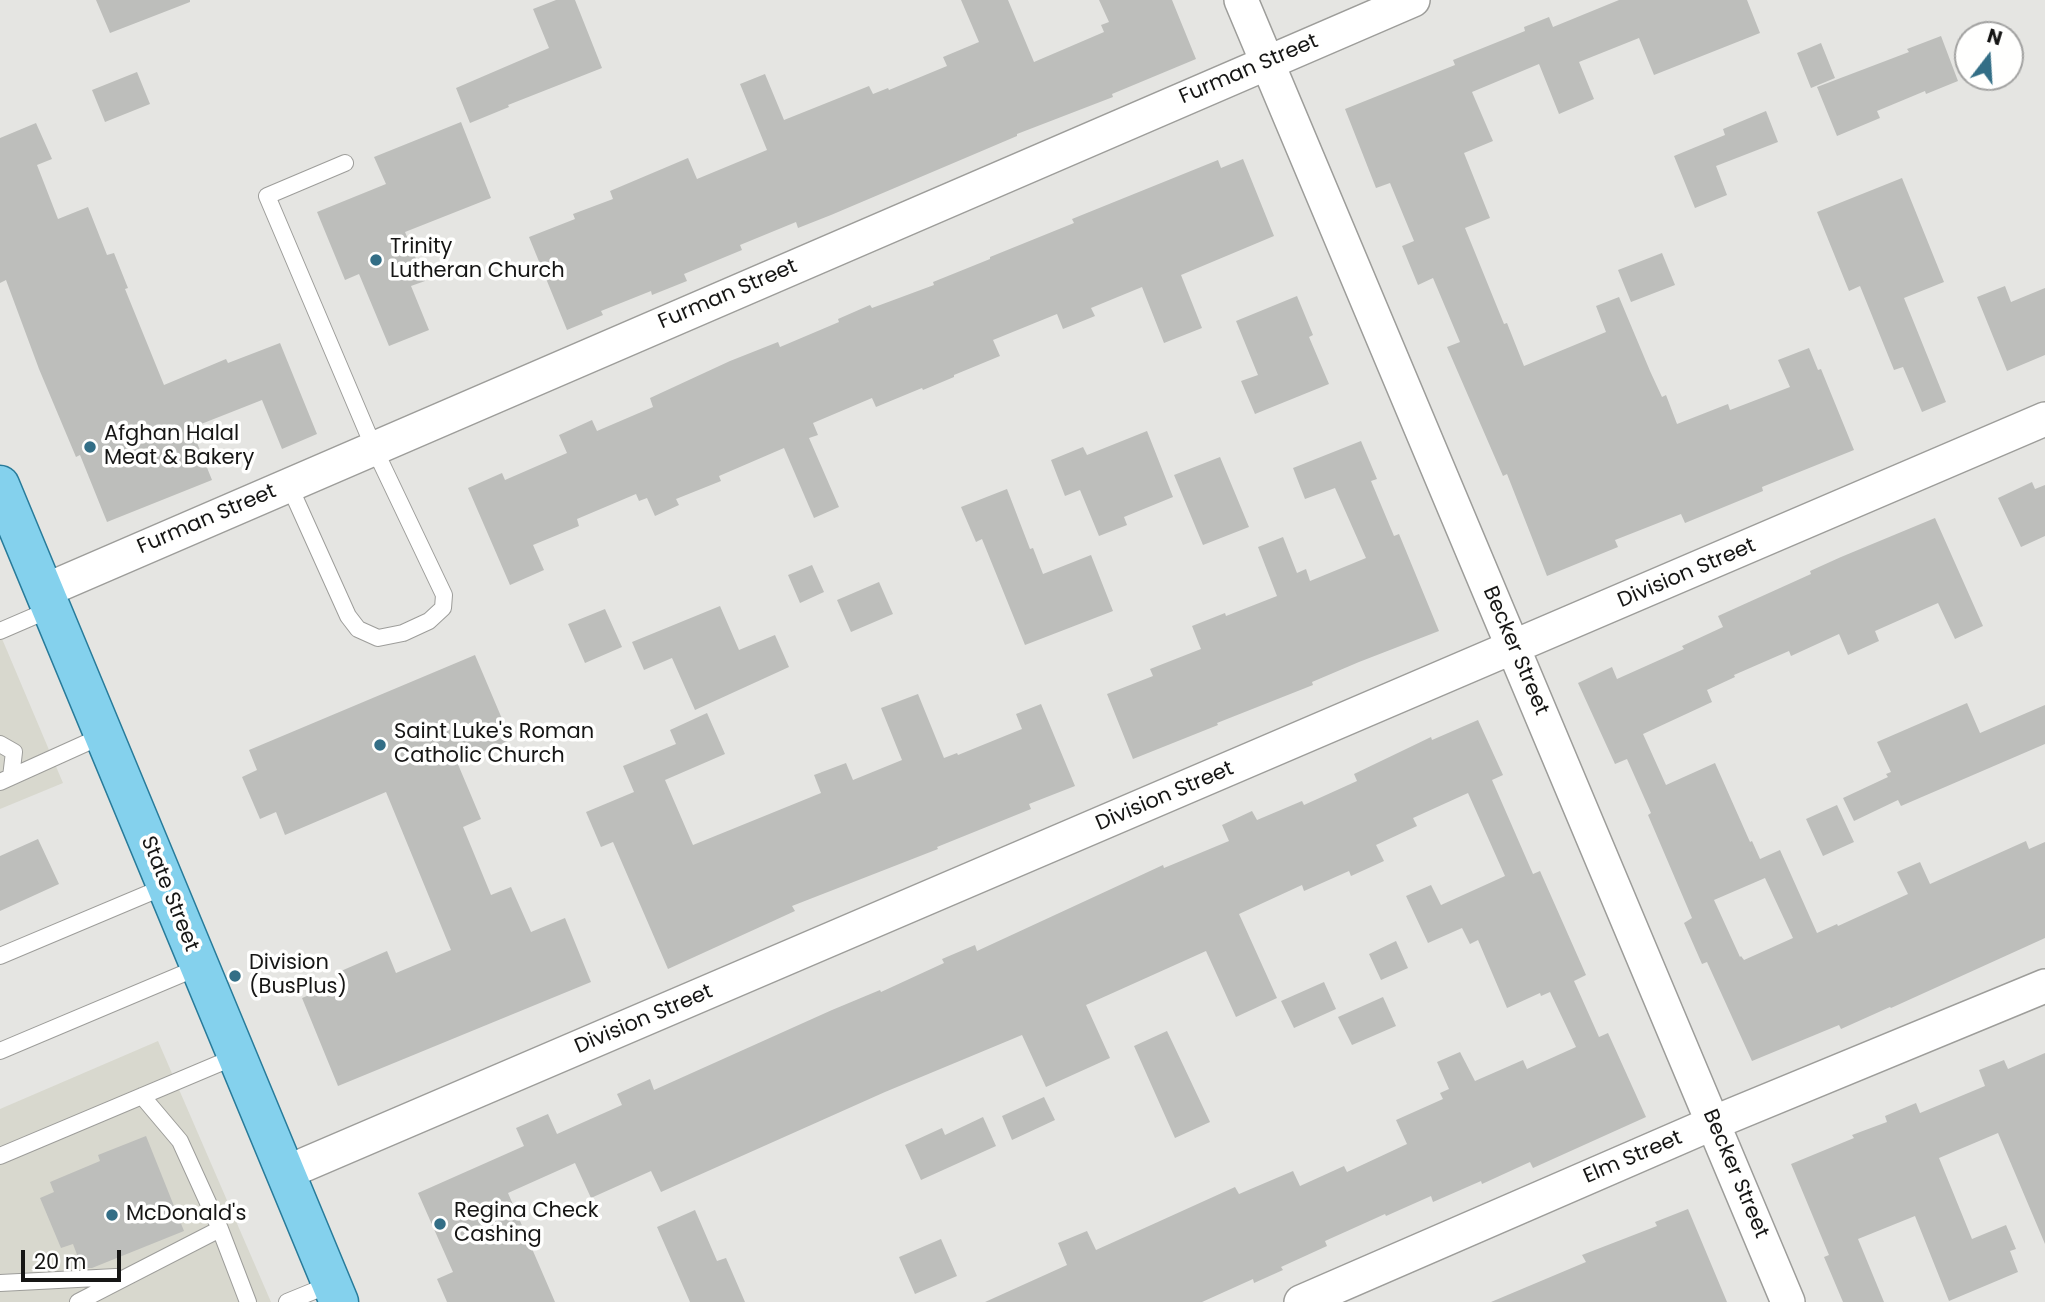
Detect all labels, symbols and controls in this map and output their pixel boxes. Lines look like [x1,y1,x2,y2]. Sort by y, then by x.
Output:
north arrow [1954,21,2024,91]
text: N [1984,22,2005,52]
street label: Furman Street [1176,29,1322,111]
place label: Trinity Lutheran Church [390,235,565,285]
marker: Trinity Lutheran Church [368,252,384,268]
street label: Furman Street [655,254,801,336]
place label: Afghan Halal Meat & Bakery [104,422,254,472]
marker: Afghan Halal Meat & Bakery [82,439,98,455]
street label: Furman Street [134,479,280,561]
street label: Division Street [1614,534,1760,614]
street label: Becker Street [1477,583,1553,719]
place label: Saint Luke's Roman Catholic Church [394,720,594,770]
marker: Saint Luke's Roman Catholic Church [372,737,388,753]
street label: Division Street [1092,757,1238,837]
street label: State Street [134,833,204,955]
place label: Division (BusPlus) [249,951,347,1001]
marker: Division (BusPlus) [227,968,243,984]
street label: Division Street [571,980,717,1060]
street label: Becker Street [1697,1106,1773,1242]
street label: Elm Street [1580,1126,1686,1190]
place label: Regina Check Cashing [454,1199,599,1249]
place label: McDonald's [126,1202,246,1228]
marker: McDonald's [104,1207,120,1223]
marker: Regina Check Cashing [432,1216,448,1232]
scale bar [24,1236,124,1280]
text: 20 m [34,1247,87,1276]

